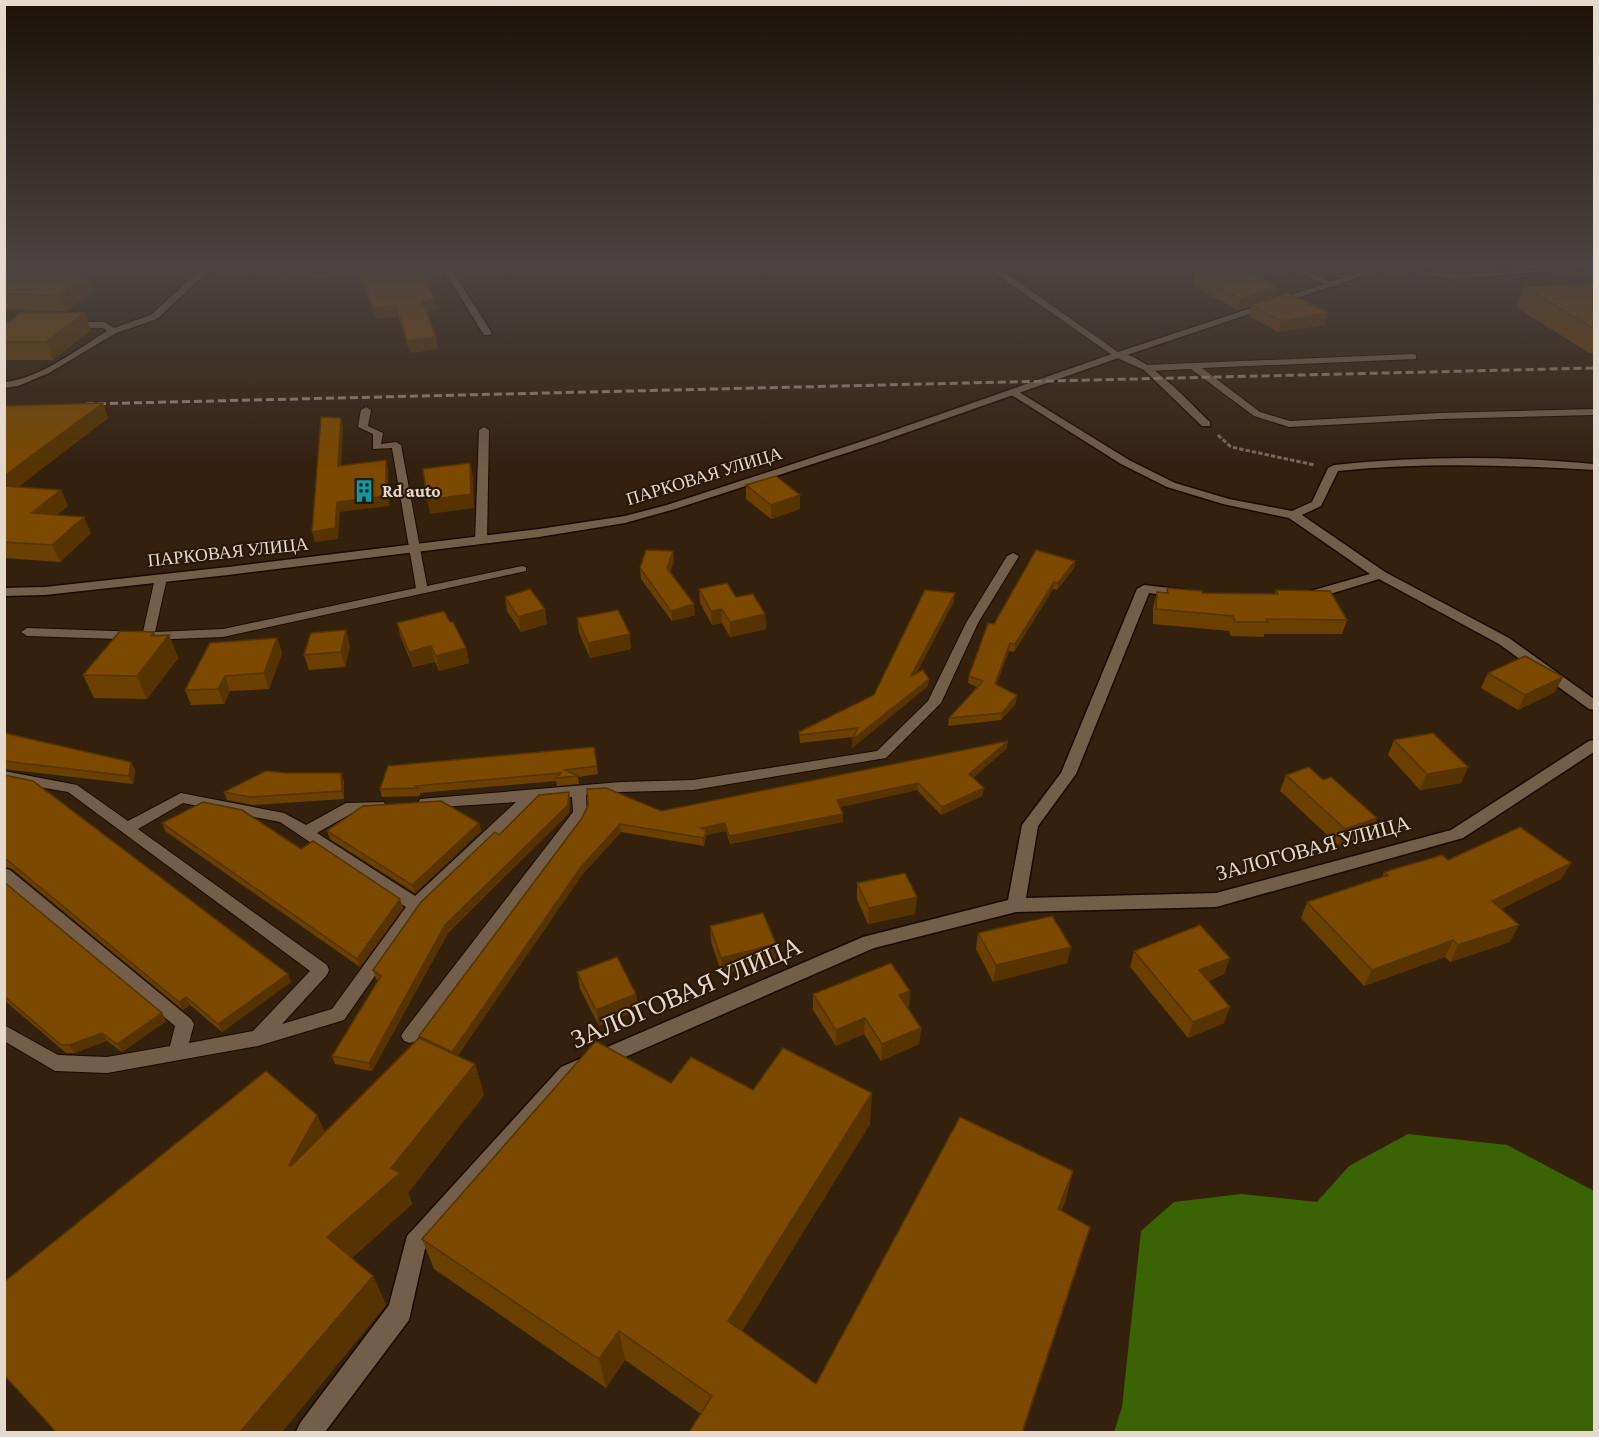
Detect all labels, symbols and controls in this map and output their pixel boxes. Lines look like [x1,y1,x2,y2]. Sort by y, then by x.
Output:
street label: ПАРКОВАЯ УЛИЦА [624,443,784,509]
building icon: Rd auto [351,478,377,504]
place label: Rd auto [382,481,441,501]
street label: ПАРКОВАЯ УЛИЦА [147,534,309,570]
street label: ЗАЛОГОВАЯ УЛИЦА [1213,810,1413,885]
street label: ЗАЛОГОВАЯ УЛИЦА [567,931,806,1054]

